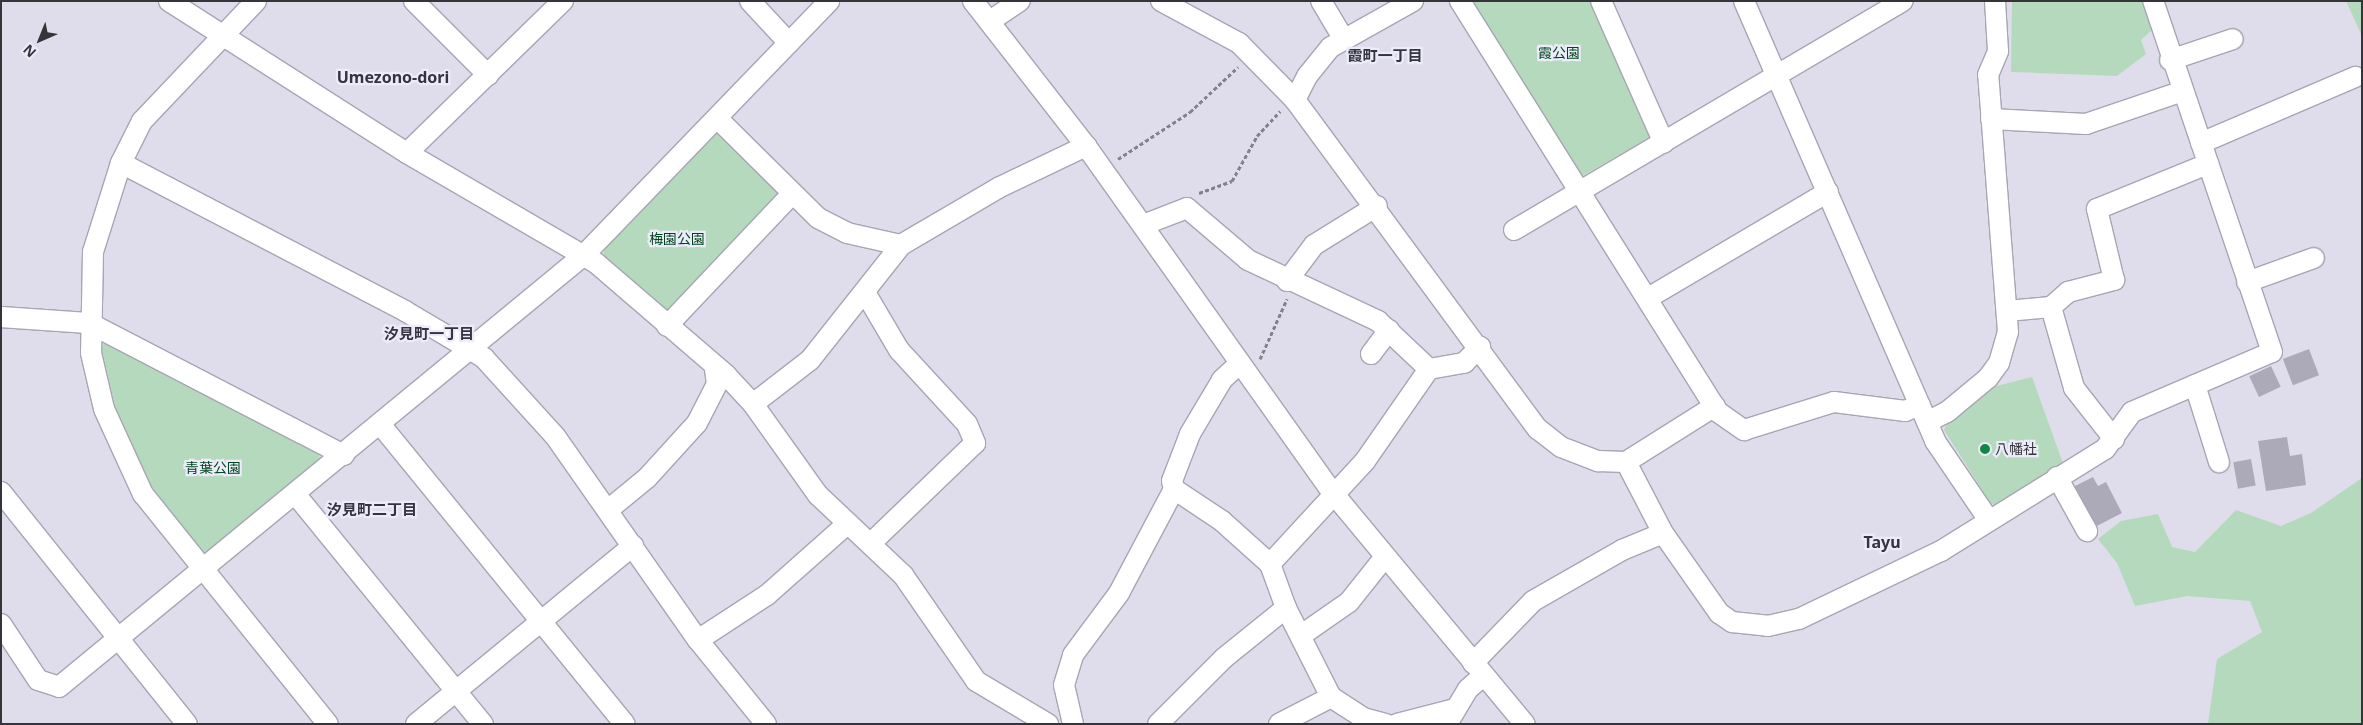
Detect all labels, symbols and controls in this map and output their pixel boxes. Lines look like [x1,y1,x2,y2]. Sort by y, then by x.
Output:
north arrow [15,15,65,65]
text: N [19,40,40,62]
park label: 霞公園 [1538,45,1580,61]
district label: 霞町一丁目 [1348,47,1422,65]
district label: Umezono-dori [337,67,449,87]
park label: 梅園公園 [649,231,705,247]
district label: 汐見町一丁目 [384,325,474,343]
place label: 八幡社 [1995,441,2037,457]
marker: 八幡社 [1979,443,1991,455]
park label: 青葉公園 [185,460,241,476]
district label: 汐見町二丁目 [327,501,417,519]
district label: Tayu [1863,532,1901,552]

